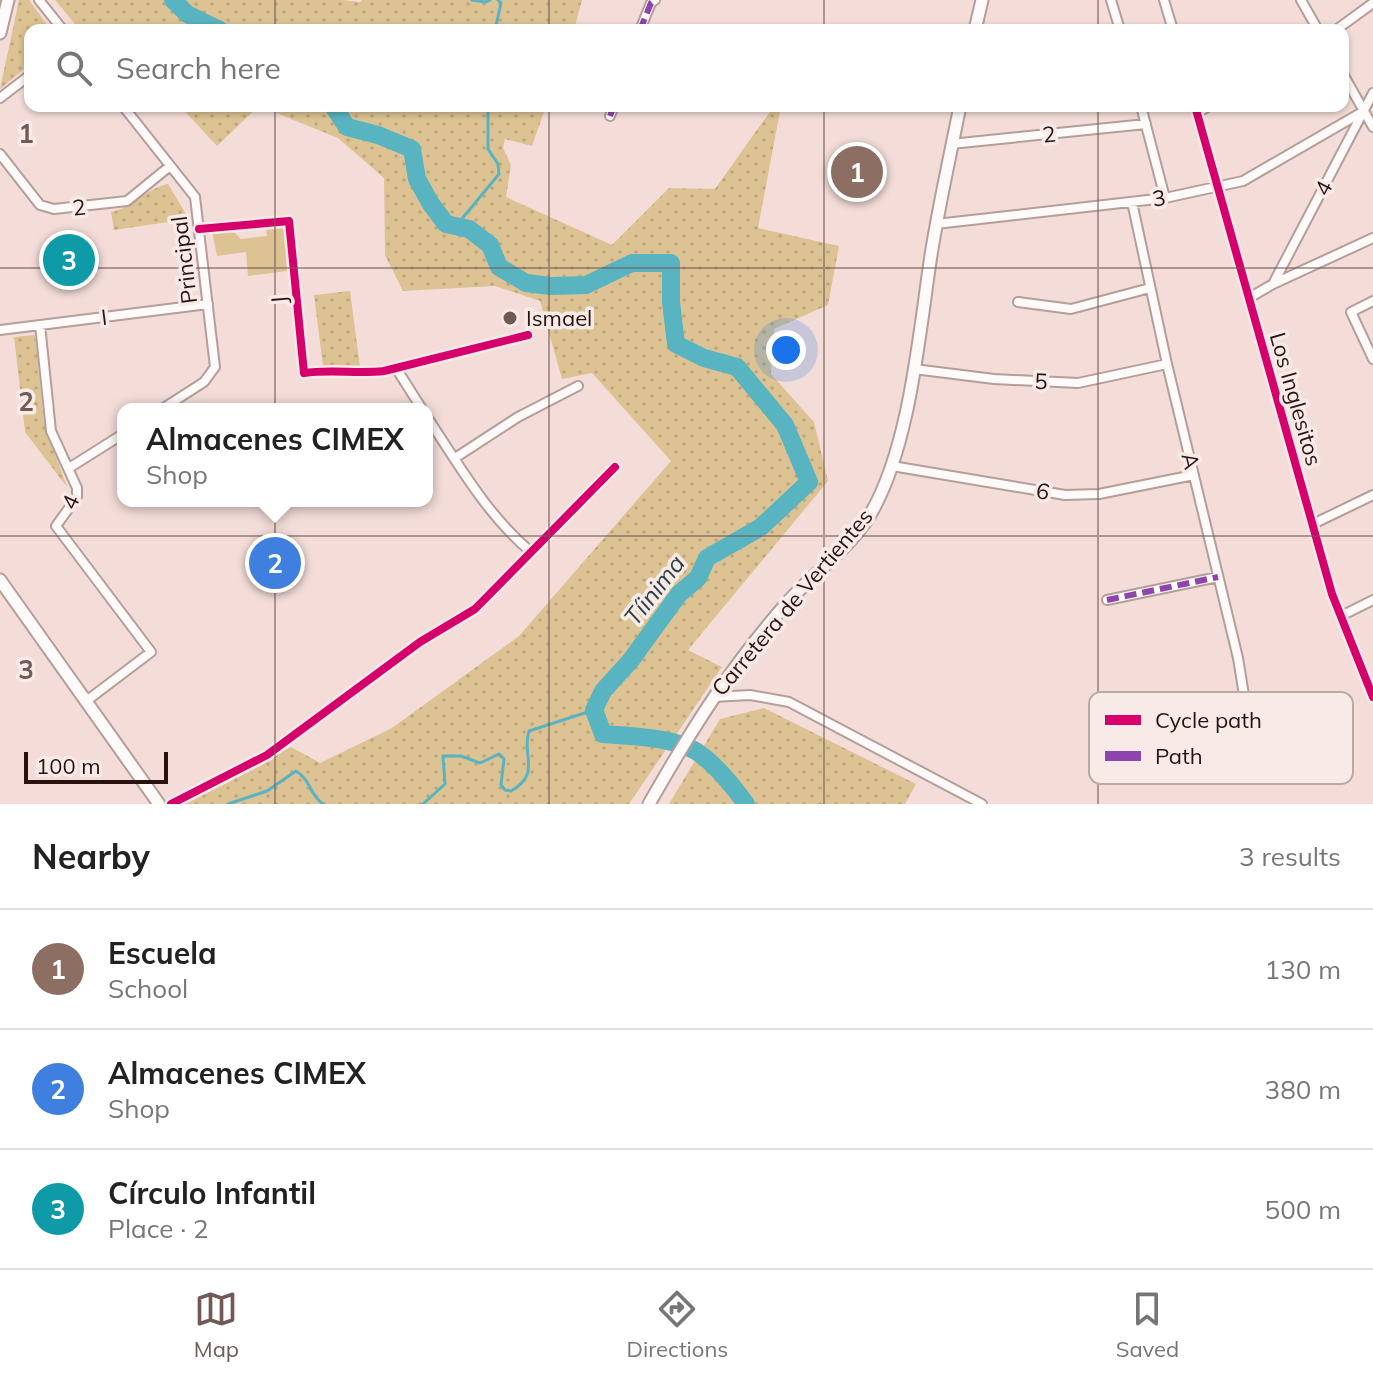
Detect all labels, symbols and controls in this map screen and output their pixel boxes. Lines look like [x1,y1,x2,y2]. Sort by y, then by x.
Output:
search box [24,24,1349,112]
icon: search [52,46,96,90]
text: Search here [116,49,281,87]
text: 1 [18,117,34,150]
street label: 2 [1041,119,1057,149]
pin: 1 [831,142,883,202]
street label: 4 [1308,176,1338,200]
street label: 3 [1151,183,1167,213]
street label: 2 [71,192,87,222]
street label: Principal [165,215,203,305]
pin: 3 [43,230,95,290]
street label: J [265,295,293,305]
street label: I [99,303,109,331]
place label: Ismael [526,304,592,332]
marker: Ismael [501,309,519,327]
street label: Los Inglesitos [1264,329,1328,469]
your location [766,330,806,370]
street label: 5 [1034,367,1048,395]
text: 2 [18,385,34,418]
popup [117,403,433,507]
text: Almacenes CIMEX [146,420,404,458]
street label: A [1175,450,1207,472]
text: Shop [146,458,208,491]
street label: 6 [1034,476,1052,506]
street label: 4 [55,490,85,514]
street label: Carretera de Vertientes [705,503,879,701]
pin: 2 [249,533,301,593]
water label: Tíinima [617,549,691,631]
text: 3 [18,653,34,686]
legend [1089,692,1353,784]
text: Cycle path [1155,706,1262,734]
text: Path [1155,742,1203,770]
scale bar [24,748,168,784]
text: 100 m [36,752,101,780]
text: Nearby [32,835,150,878]
text: 3 results [1239,840,1341,873]
text: Escuela [108,934,217,972]
text: 1 [50,953,66,986]
text: 130 m [1265,953,1341,986]
text: School [108,972,188,1005]
text: Almacenes CIMEX [108,1054,366,1092]
text: 2 [50,1073,66,1106]
text: 380 m [1265,1073,1341,1106]
text: Shop [108,1092,170,1125]
text: Círculo Infantil [108,1174,316,1212]
text: 3 [50,1193,66,1226]
text: 500 m [1265,1193,1341,1226]
text: Place · 2 [108,1212,209,1245]
tab: Map [194,1287,239,1363]
tab: Directions [627,1287,728,1363]
tab: Saved [1116,1287,1179,1363]

